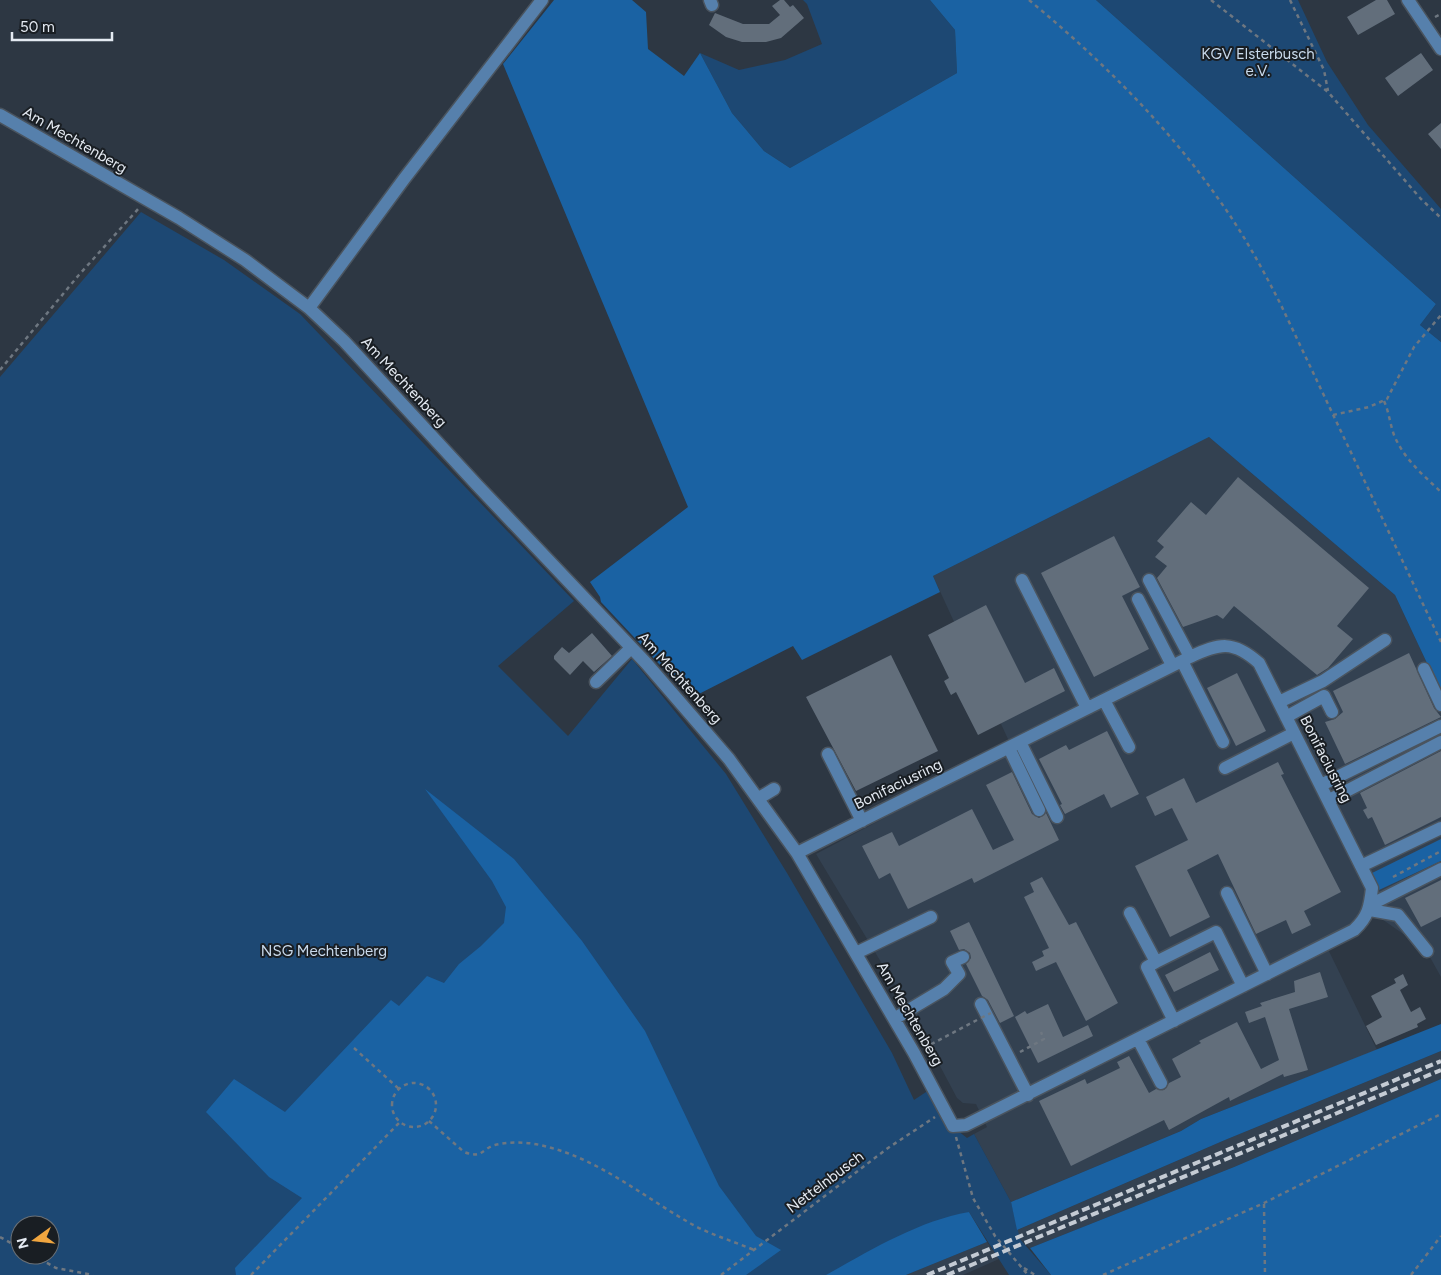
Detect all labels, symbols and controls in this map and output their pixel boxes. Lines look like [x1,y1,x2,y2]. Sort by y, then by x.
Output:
scale bar [12,10,112,42]
text: 50 m [20,18,55,36]
park label: KGV Elsterbusch e.V. [1201,45,1315,80]
street label: Am Mechtenberg [20,103,130,177]
street label: Am Mechtenberg [358,333,450,431]
street label: Am Mechtenberg [634,628,726,728]
street label: Bonifaciusring [1296,712,1356,806]
street label: Bonifaciusring [851,755,945,813]
park label: NSG Mechtenberg [261,942,387,960]
street label: Am Mechtenberg [873,959,947,1069]
street label: Nettelnbusch [783,1147,867,1217]
north arrow [10,1215,60,1265]
text: N [13,1236,33,1251]

